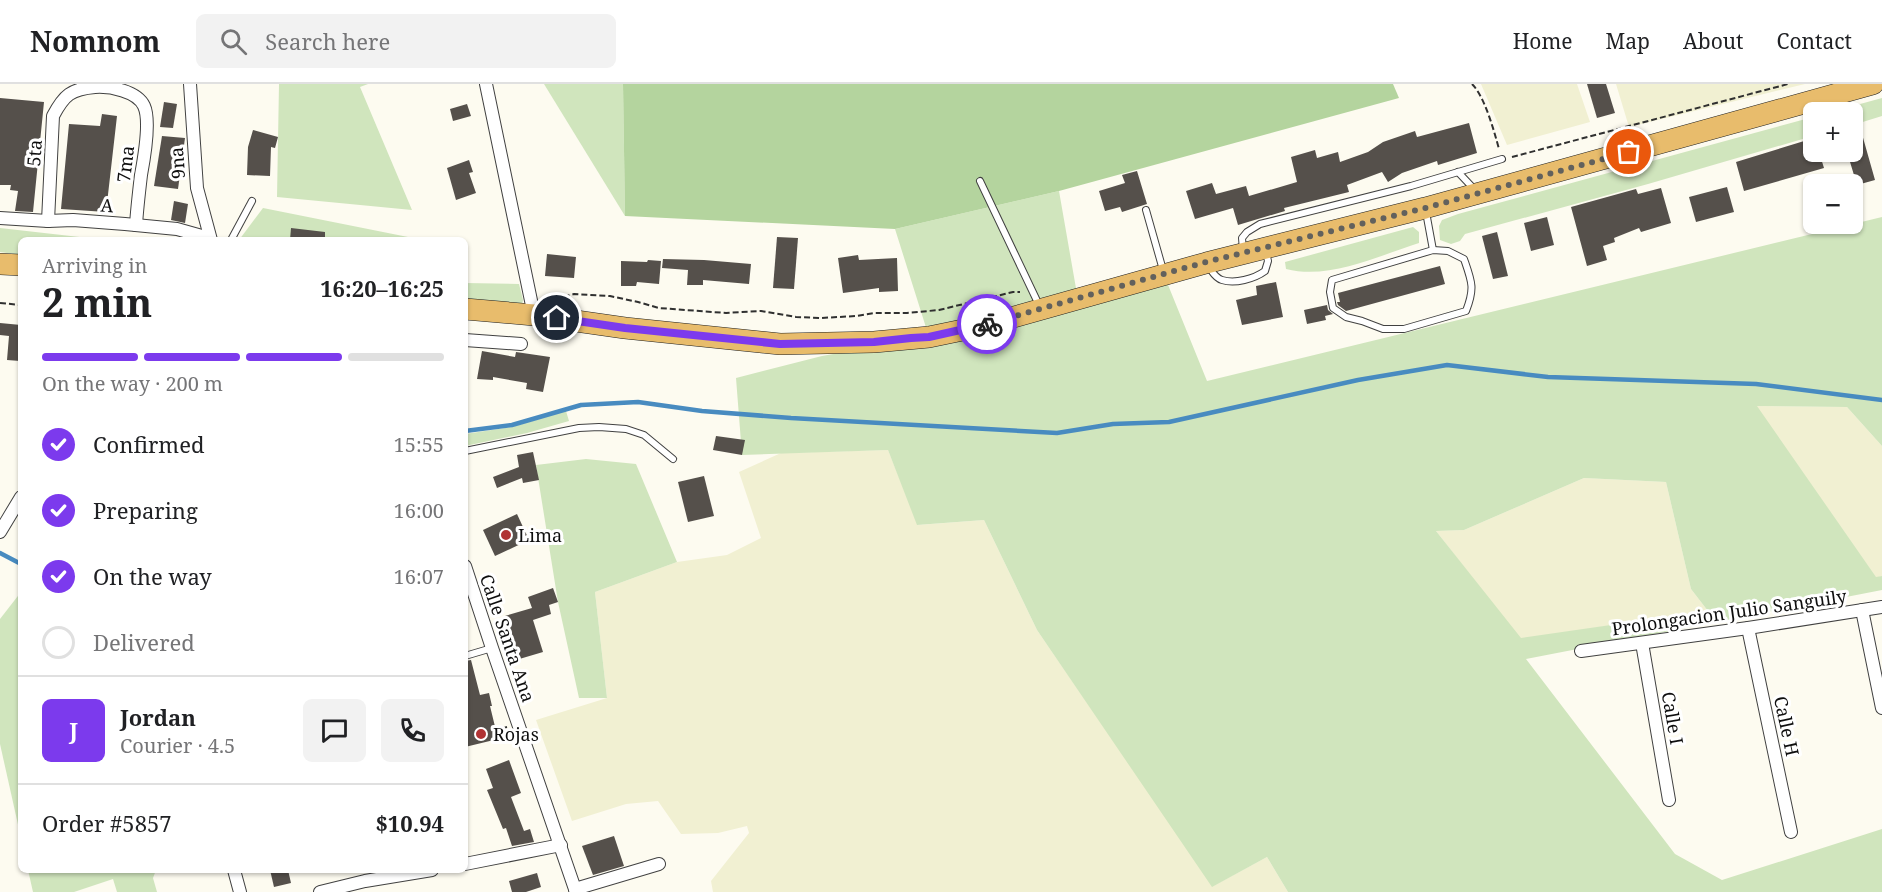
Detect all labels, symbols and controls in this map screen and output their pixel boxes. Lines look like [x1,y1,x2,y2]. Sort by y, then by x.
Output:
search box [196,14,616,68]
text: Nomnom [30,22,160,60]
icon: search [217,25,250,58]
text: Search here [265,26,390,56]
text: Home [1513,27,1573,55]
text: Map [1606,27,1650,55]
text: About [1683,27,1744,55]
text: Contact [1777,27,1852,55]
map controls [1803,102,1863,234]
button: + [1803,102,1863,162]
pin [1603,126,1654,177]
icon: bag [1612,135,1645,168]
street label: 5ta [21,139,47,167]
street label: 7ma [111,144,139,184]
street label: 9na [164,146,190,180]
button: − [1803,174,1863,234]
street label: A [100,193,114,217]
text: Arriving in [42,252,147,279]
text: 16:20–16:25 [320,273,444,303]
text: 2 min [42,275,152,328]
pin [531,292,582,343]
courier [957,294,1017,354]
icon: home [540,301,573,334]
icon: bike [971,308,1004,341]
text: On the way · 200 m [42,370,223,397]
icon: check [42,428,75,461]
text: Confirmed [93,429,204,459]
text: 15:55 [394,431,444,458]
icon: check [42,494,75,527]
text: Preparing [93,495,198,525]
text: 16:00 [394,497,444,524]
place label: Lima [518,523,562,547]
marker: Lima [499,528,513,542]
icon: check [42,560,75,593]
text: On the way [93,561,212,591]
text: 16:07 [394,563,444,590]
street label: Calle Santa Ana [475,571,541,705]
street label: Prolongacion Julio Sanguily [1610,584,1849,640]
text: Delivered [93,627,195,657]
street label: Calle I [1657,690,1689,746]
street label: Calle H [1769,694,1805,758]
button: chat [303,699,366,762]
button: phone [381,699,444,762]
text: Jordan [120,702,196,732]
text: J [69,715,78,745]
place label: Rojas [493,722,539,746]
marker: Rojas [474,727,488,741]
text: Courier · 4.5 [120,732,235,759]
text: Order #5857 [42,808,172,838]
text: $10.94 [375,808,444,838]

